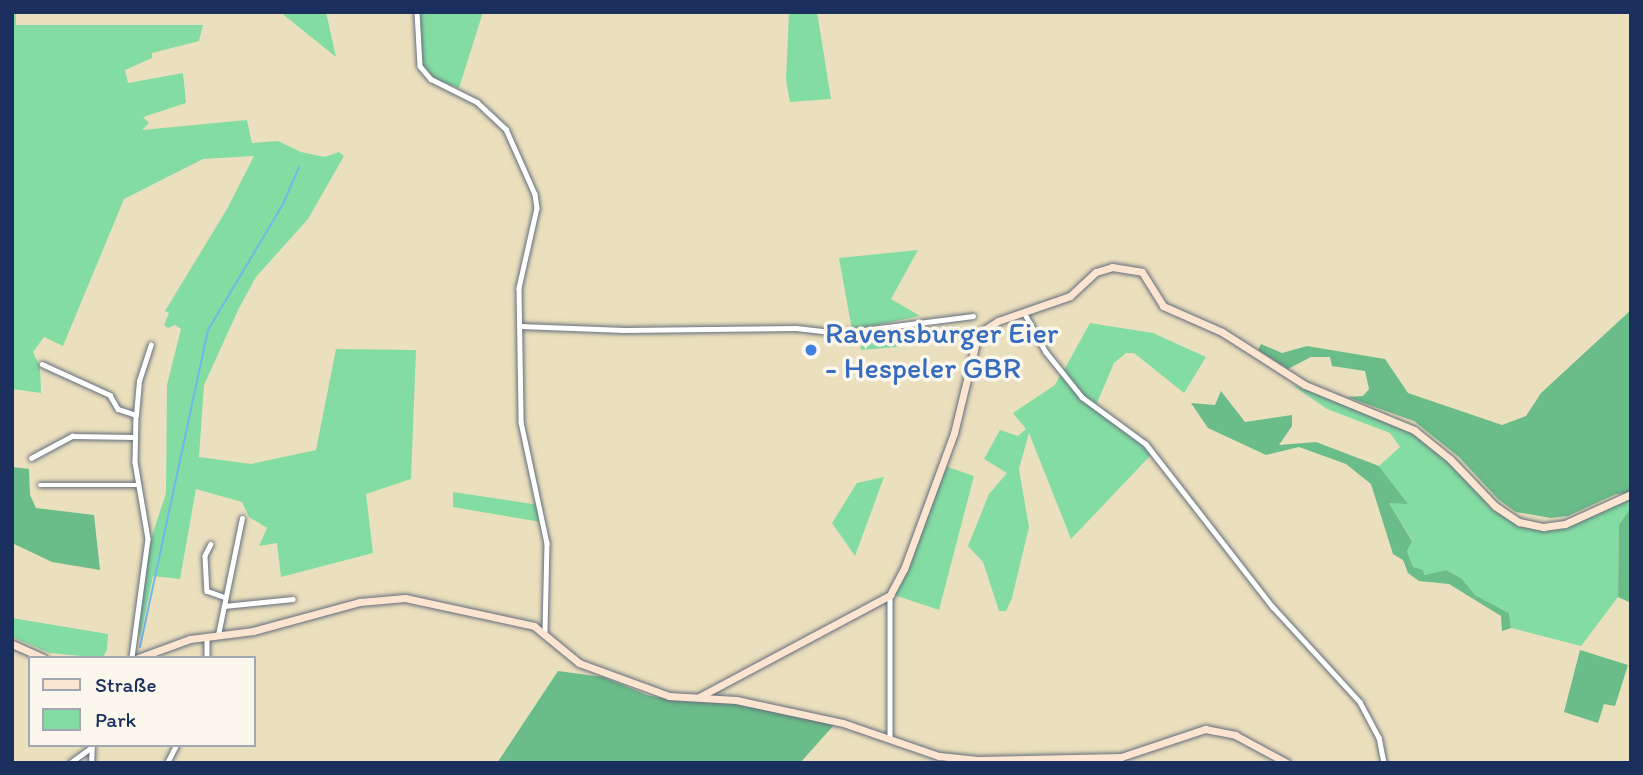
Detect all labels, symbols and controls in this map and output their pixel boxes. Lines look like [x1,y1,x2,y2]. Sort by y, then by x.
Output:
place label: Ravensburger Eier - Hespeler GBR [825,315,1059,386]
marker: Ravensburger Eier - Hespeler GBR [803,342,819,358]
legend [28,656,256,747]
text: Straße [95,672,156,697]
text: Park [95,707,136,732]

